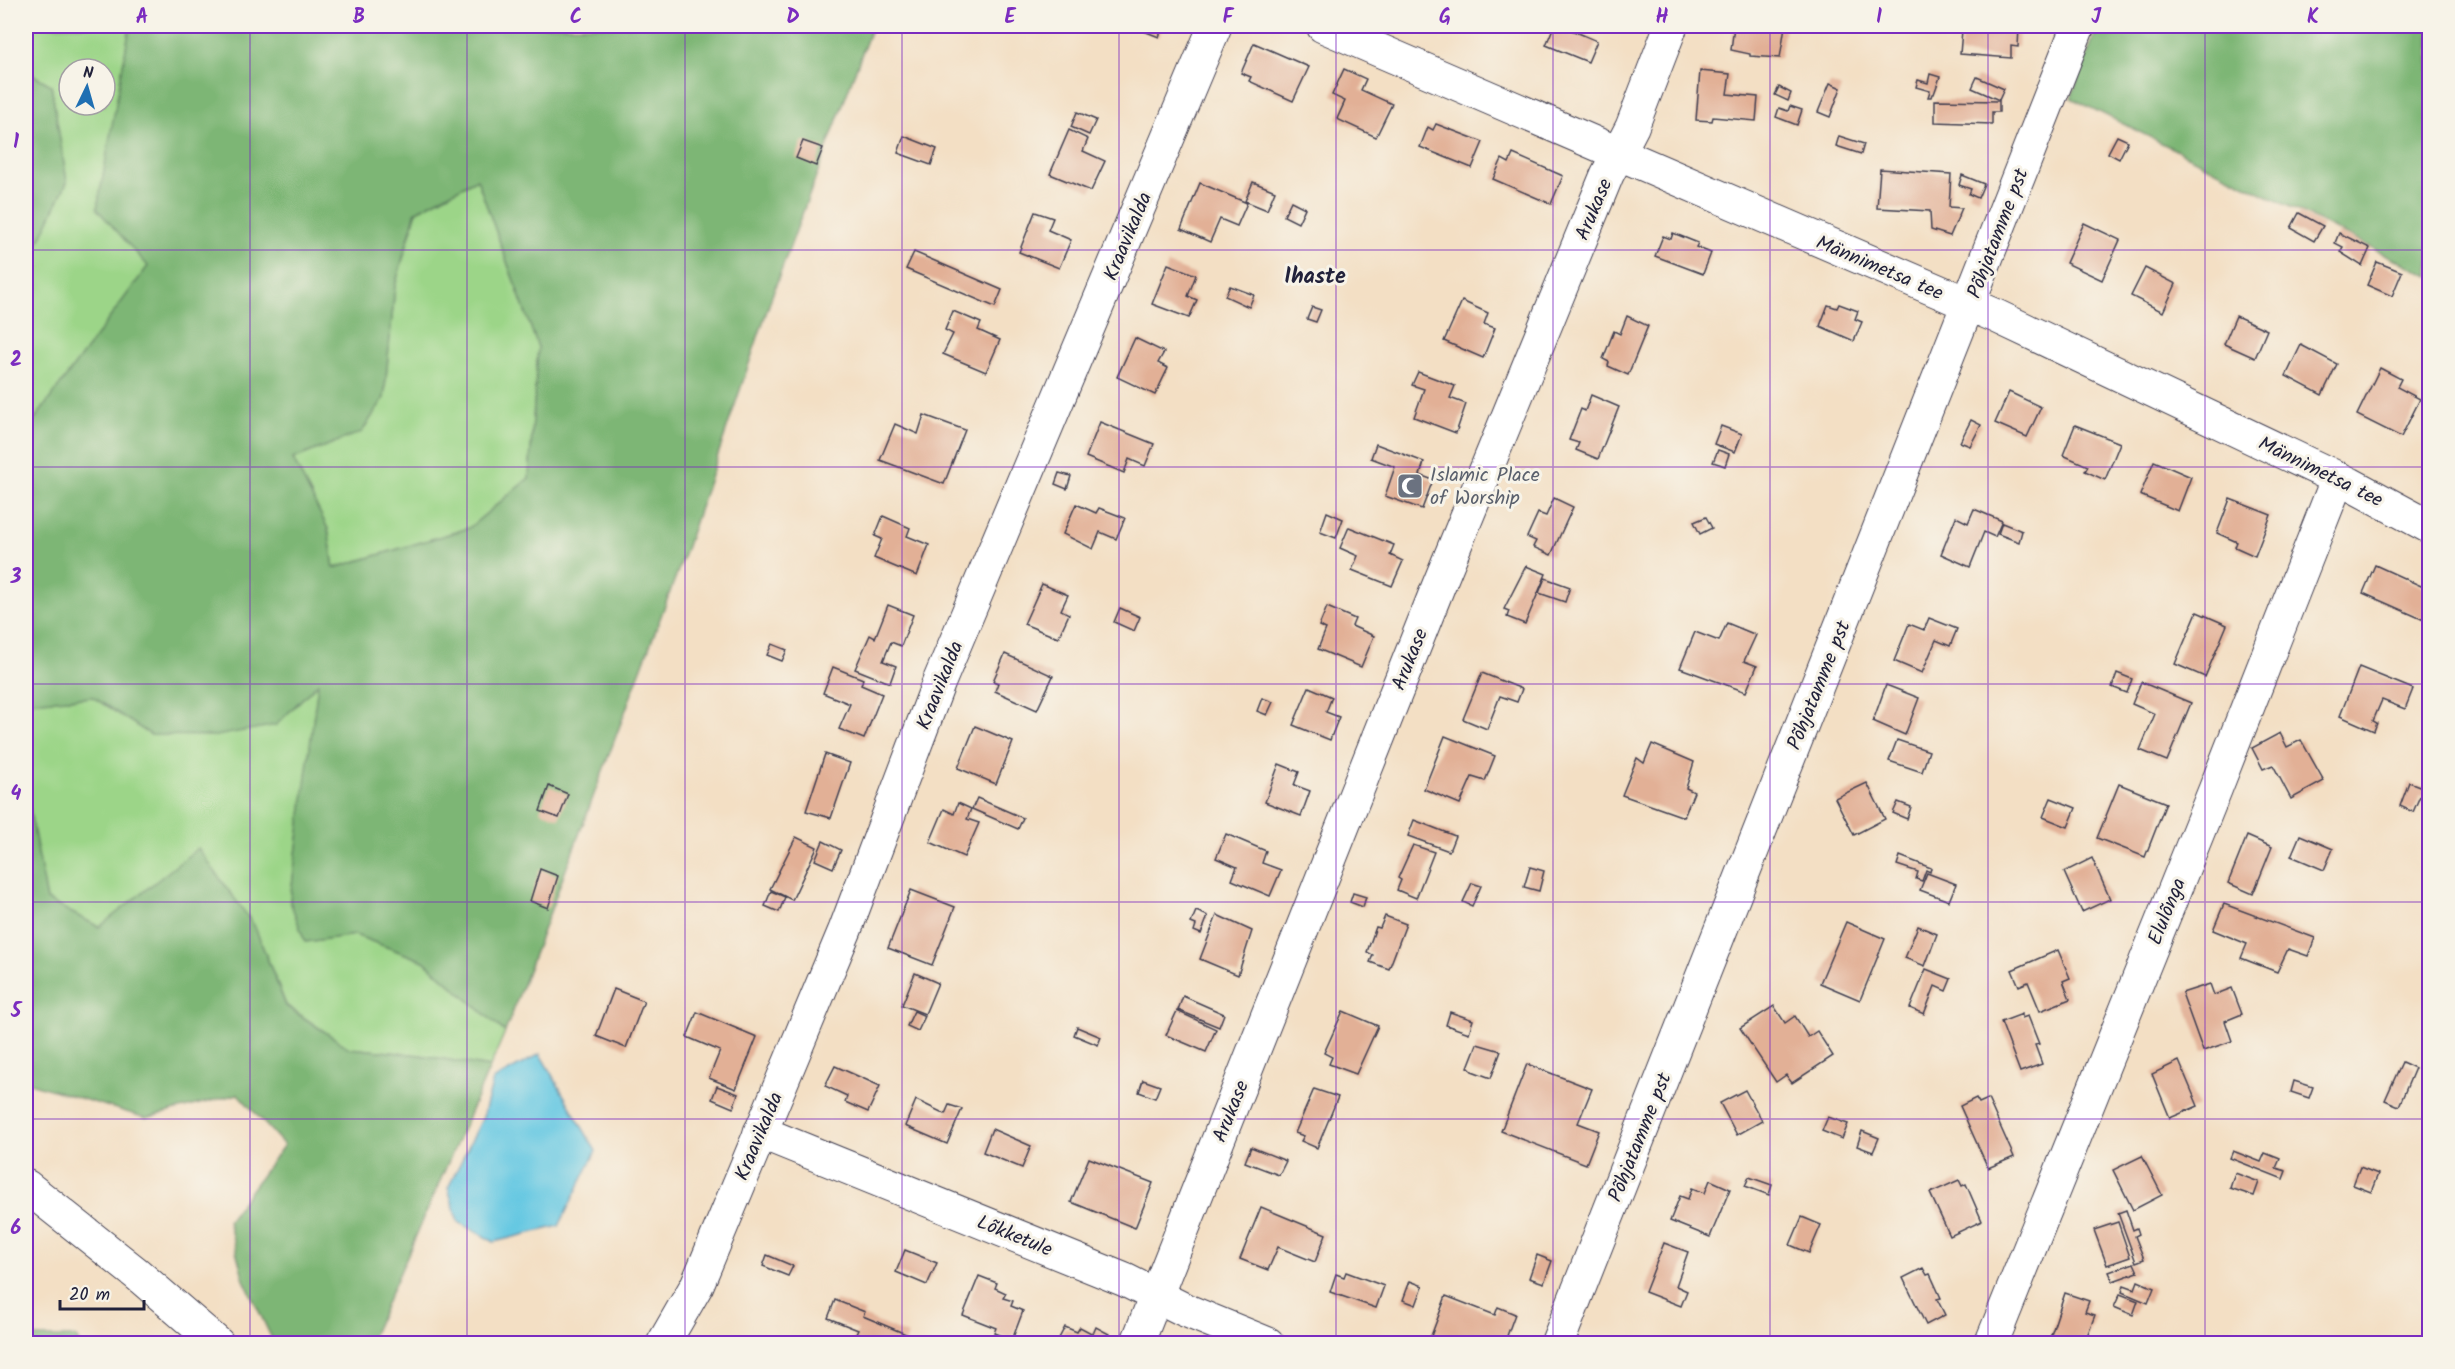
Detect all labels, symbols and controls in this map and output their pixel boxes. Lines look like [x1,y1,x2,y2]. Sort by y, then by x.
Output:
text: A [136,2,148,34]
text: B [353,2,365,34]
text: C [570,2,582,34]
text: D [786,2,800,34]
text: E [1004,2,1016,34]
text: F [1223,2,1235,34]
text: G [1439,2,1451,34]
text: H [1655,2,1669,34]
text: I [1876,2,1882,34]
text: J [2091,2,2102,34]
text: K [2307,2,2319,34]
north arrow [57,57,117,117]
text: N [82,61,94,86]
text: 1 [13,127,19,159]
street label: Põhjatamme pst [1959,164,2038,303]
street label: Arukase [1567,174,1622,246]
street label: Kraavikalda [1096,188,1162,286]
street label: Männimetsa tee [1811,228,1948,310]
district label: Ihaste [1284,260,1346,295]
text: 2 [10,345,22,377]
street label: Männimetsa tee [2252,429,2388,517]
place label: Islamic Place of Worship [1430,460,1540,515]
mosque icon: Islamic Place of Worship [1395,471,1425,501]
text: 3 [10,562,22,594]
street label: Põhjatamme pst [1779,616,1860,755]
street label: Arukase [1384,624,1438,696]
street label: Kraavikalda [909,636,973,735]
text: 4 [11,779,22,811]
street label: Elulõnga [2140,873,2196,950]
text: 5 [10,996,23,1028]
street label: Põhjatamme pst [1600,1068,1681,1207]
street label: Arukase [1205,1076,1259,1148]
street label: Kraavikalda [727,1088,793,1186]
street label: Lõkketule [972,1207,1057,1266]
text: 6 [11,1213,22,1245]
scale bar [60,1273,144,1311]
text: 20 m [69,1281,110,1310]

